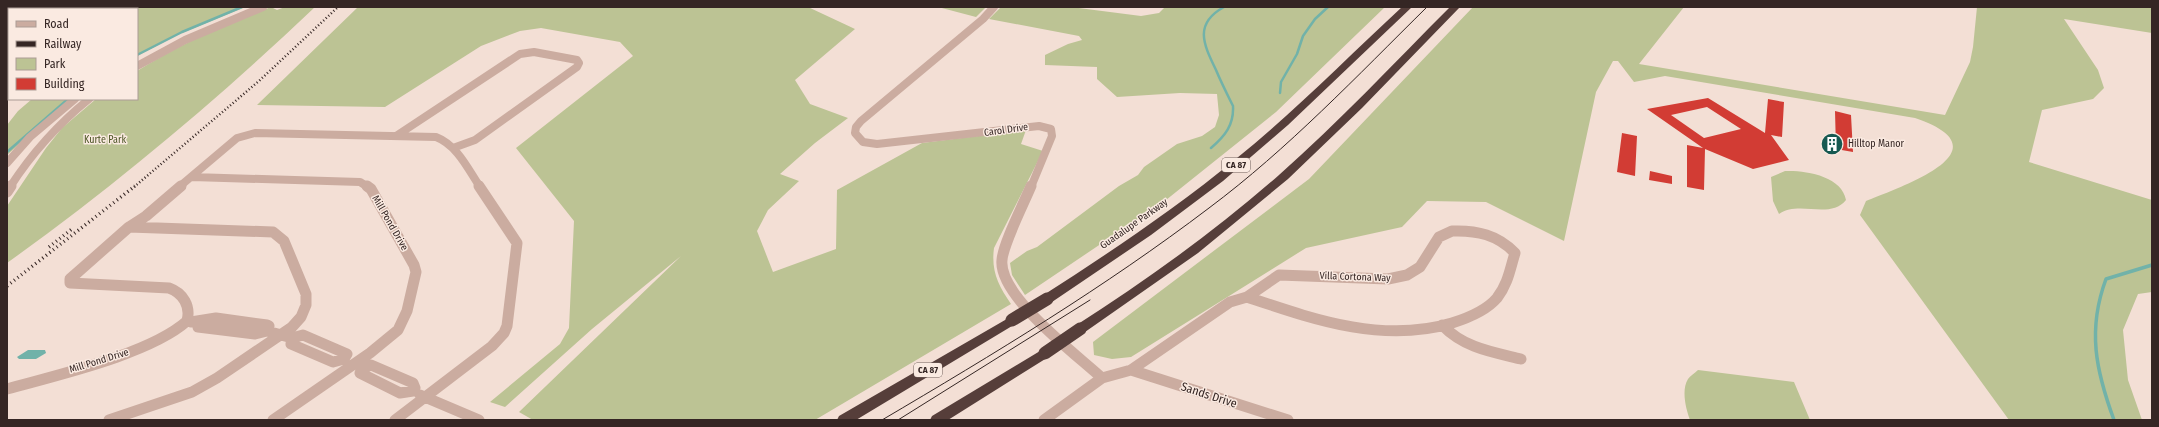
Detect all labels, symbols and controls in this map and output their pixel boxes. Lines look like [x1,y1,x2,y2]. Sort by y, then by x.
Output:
legend [8,8,138,100]
text: Road [44,17,69,31]
text: Railway [44,37,82,51]
text: Park [44,57,66,71]
text: Building [44,77,85,91]
street label: Carol Drive [983,121,1029,139]
building icon: Hilltop Manor [1819,131,1845,157]
park label: Kurte Park [84,134,126,146]
place label: Hilltop Manor [1848,138,1904,150]
road number: CA 87 [1222,158,1250,172]
street label: Mill Pond Drive [369,193,411,253]
street label: Guadalupe Parkway [1098,196,1171,252]
street label: Villa Cortona Way [1319,270,1391,284]
street label: Mill Pond Drive [68,346,130,376]
road number: CA 87 [914,363,942,377]
street label: Sands Drive [1179,379,1239,411]

